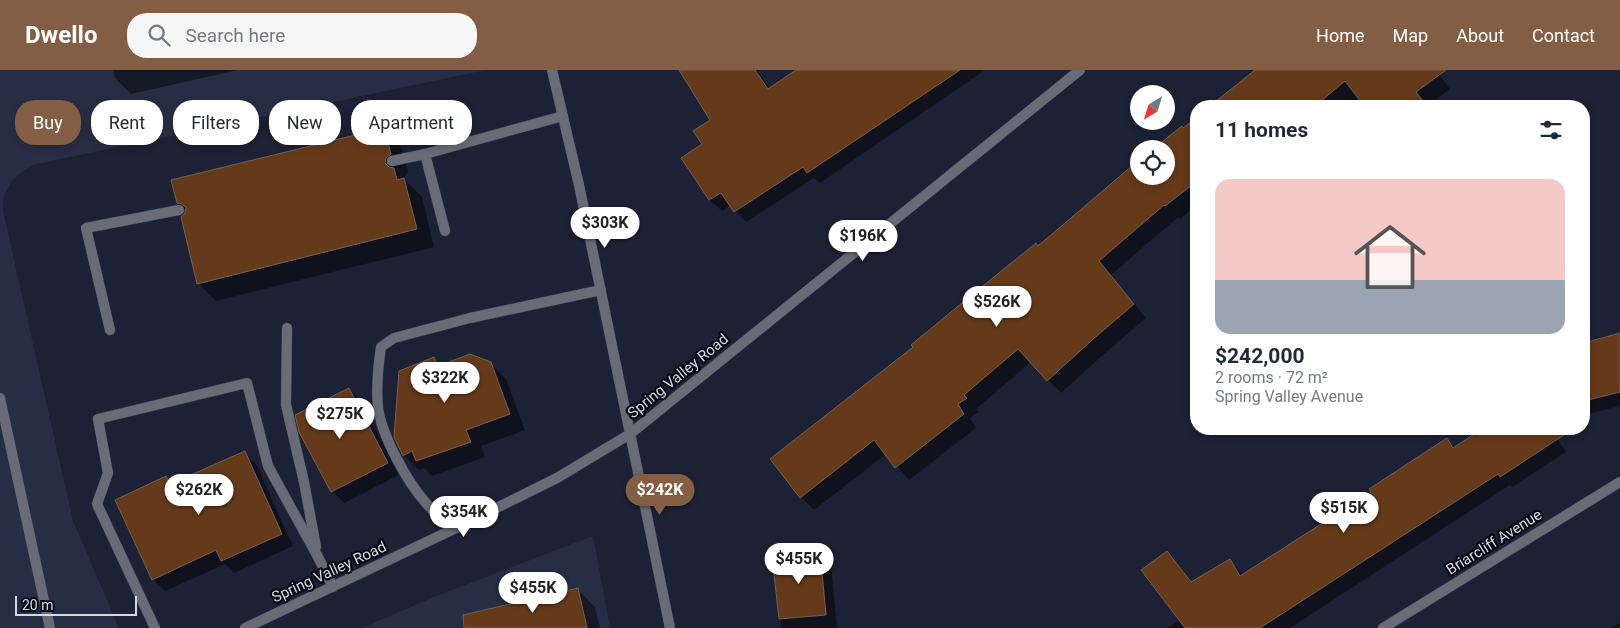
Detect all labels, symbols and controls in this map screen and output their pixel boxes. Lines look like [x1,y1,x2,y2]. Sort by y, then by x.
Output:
search box [127,13,477,58]
text: Dwello [25,21,97,49]
icon: search [145,21,173,49]
text: Search here [185,24,285,47]
text: Home [1316,25,1365,46]
text: Map [1393,25,1428,46]
text: About [1456,25,1504,46]
text: Contact [1532,25,1595,46]
north arrow [1130,85,1175,130]
map controls [1130,85,1175,185]
chip: Buy [15,100,81,145]
chip: Rent [91,100,163,145]
chip: Filters [173,100,259,145]
chip: New [269,100,341,145]
chip: Apartment [351,100,472,145]
icon: filters [1537,116,1565,144]
text: 11 homes [1215,118,1308,142]
button: locate [1130,140,1175,185]
pin: $303K [570,206,640,249]
icon: home [1345,212,1435,302]
text: $303K [582,213,628,232]
pin: $196K [828,220,898,262]
text: $196K [840,226,886,245]
pin: $526K [962,286,1032,328]
text: $526K [974,292,1020,311]
street label: Spring Valley Road [624,330,732,422]
text: $242,000 [1215,344,1305,368]
pin: $322K [410,362,480,404]
text: $322K [422,368,468,387]
text: 2 rooms · 72 m² [1215,368,1328,387]
text: Spring Valley Avenue [1215,387,1363,406]
pin: $275K [305,398,375,440]
text: $275K [317,404,363,423]
pin: $262K [164,474,234,516]
pin: $242K [625,474,695,516]
text: $262K [176,480,222,499]
text: $242K [637,480,683,499]
pin: $515K [1309,492,1379,534]
pin: $354K [429,496,499,538]
text: $515K [1321,498,1367,517]
text: $354K [441,502,487,521]
street label: Briarcliff Avenue [1443,505,1545,579]
street label: Spring Valley Road [269,538,389,606]
pin: $455K [764,542,834,585]
text: $455K [776,549,822,568]
pin: $455K [498,572,568,614]
text: $455K [510,578,556,597]
scale bar [15,593,138,616]
text: 20 m [22,597,54,613]

